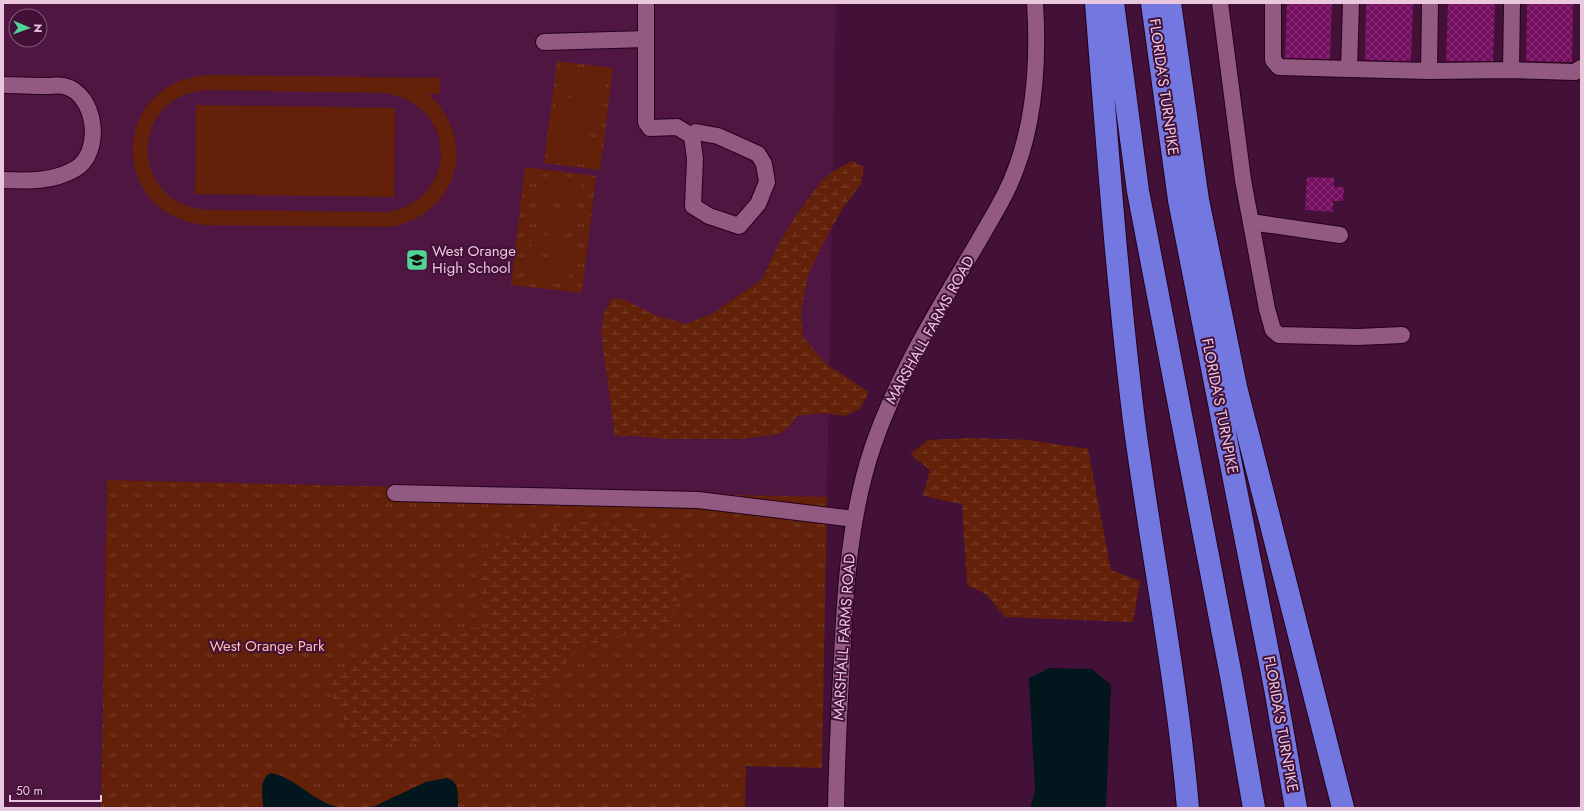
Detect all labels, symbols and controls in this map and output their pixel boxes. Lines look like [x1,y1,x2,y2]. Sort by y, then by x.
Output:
north arrow [8,8,48,48]
street label: FLORIDA'S TURNPIKE [1144,17,1184,157]
text: N [30,24,46,33]
place label: West Orange High School [432,240,516,279]
school or university icon: West Orange High School [404,247,430,273]
street label: MARSHALL FARMS ROAD [880,252,980,408]
street label: FLORIDA'S TURNPIKE [1196,336,1244,476]
street label: MARSHALL FARMS ROAD [827,553,861,721]
park label: West Orange Park [209,635,325,657]
street label: FLORIDA'S TURNPIKE [1258,654,1304,794]
scale bar [10,777,101,803]
text: 50 m [16,782,43,800]

